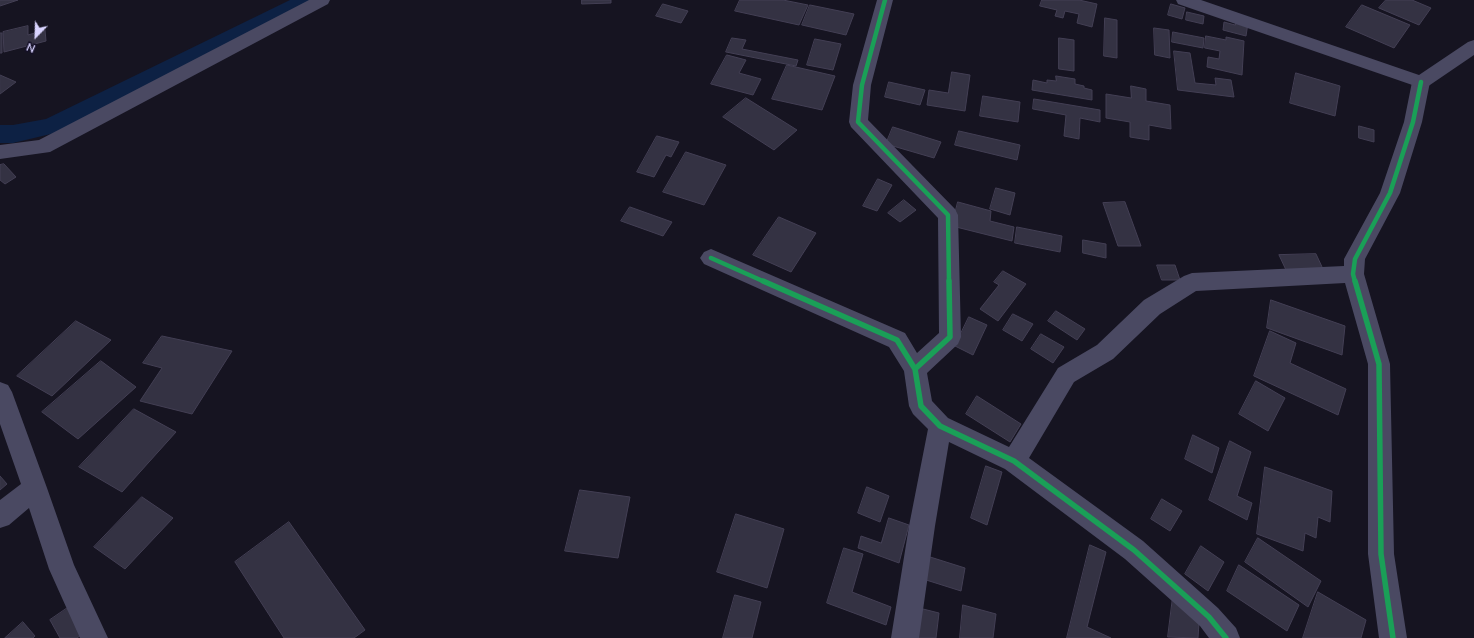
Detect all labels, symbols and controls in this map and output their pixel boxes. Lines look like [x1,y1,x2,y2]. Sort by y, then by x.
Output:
north arrow [16,16,56,56]
text: N [24,39,38,56]

